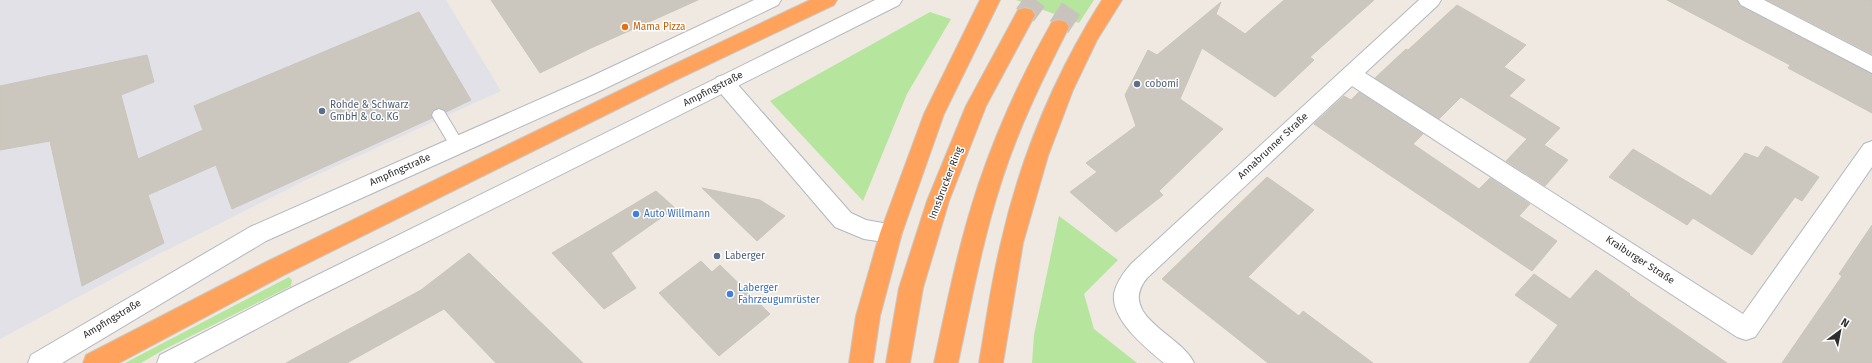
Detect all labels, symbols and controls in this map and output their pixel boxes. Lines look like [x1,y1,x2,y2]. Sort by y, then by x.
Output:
place label: Mama Pizza [633,21,686,33]
marker: Mama Pizza [620,22,630,32]
street label: Ampfingstraße [681,69,745,109]
place label: cobomi [1145,78,1179,90]
marker: cobomi [1132,79,1142,89]
place label: Rohde & Schwarz GmbH & Co. KG [330,99,409,123]
marker: Rohde & Schwarz GmbH & Co. KG [317,106,327,116]
street label: Annabrunner Straße [1235,110,1311,182]
street label: Innsbrucker Ring [927,144,966,221]
street label: Ampfingstraße [368,151,432,189]
place label: Auto Willmann [644,208,710,220]
marker: Auto Willmann [631,209,641,219]
street label: Kraiburger Straße [1603,233,1677,287]
place label: Laberger [725,250,765,262]
marker: Laberger [712,251,722,261]
place label: Laberger Fahrzeugumrüster [738,282,820,306]
marker: Laberger Fahrzeugumrüster [725,289,735,299]
street label: Ampfingstraße [81,297,143,341]
north arrow [1820,311,1860,351]
text: N [1838,315,1852,330]

